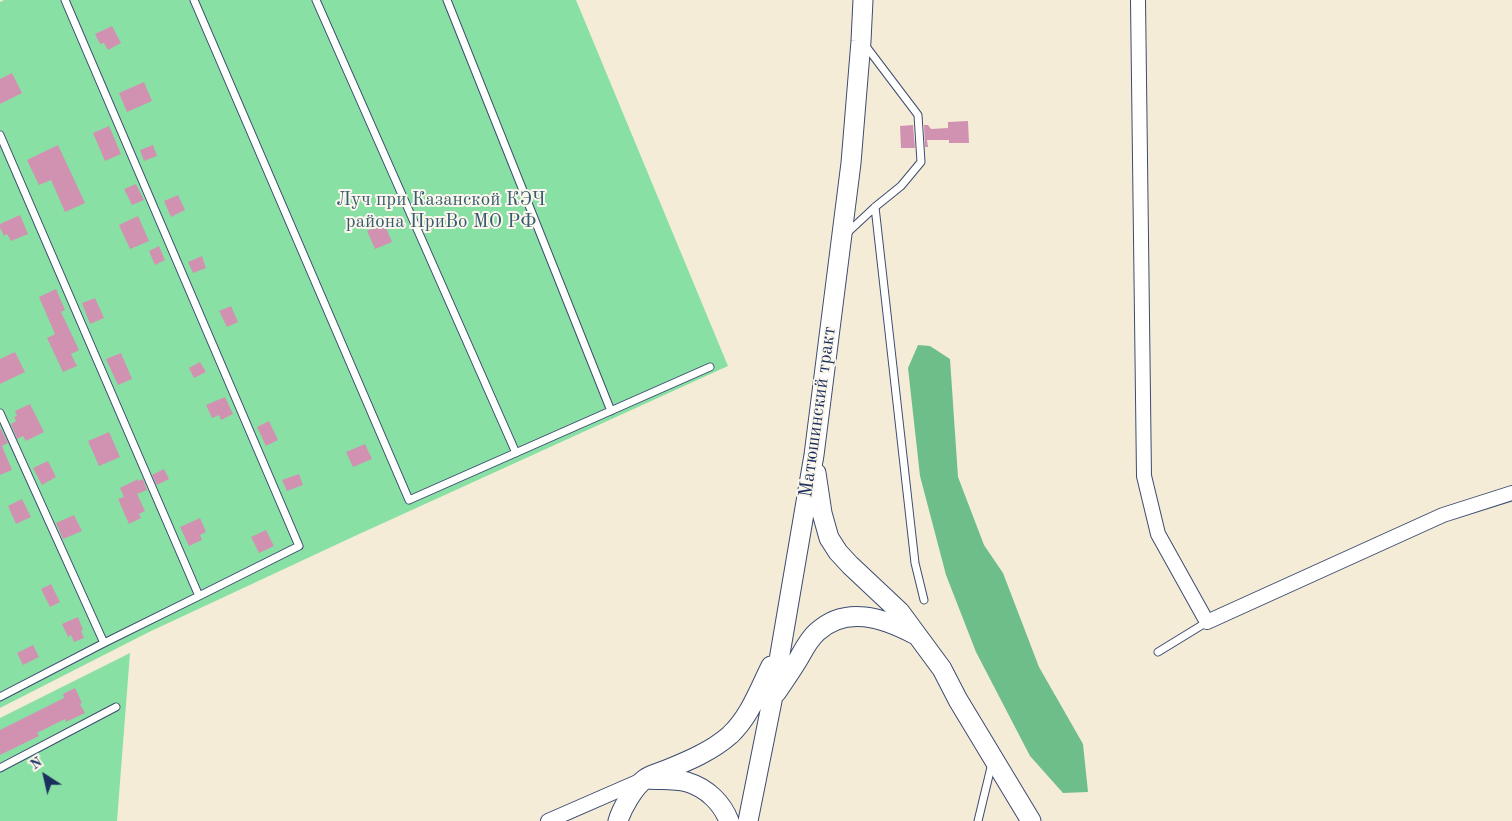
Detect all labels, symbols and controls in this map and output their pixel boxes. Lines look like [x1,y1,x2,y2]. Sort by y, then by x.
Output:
park label: Луч при Казанской КЭЧ района ПриВо МО РФ [336,189,546,233]
street label: Матюшинский тракт [795,325,841,499]
north arrow [20,751,70,801]
text: N [28,755,45,773]

